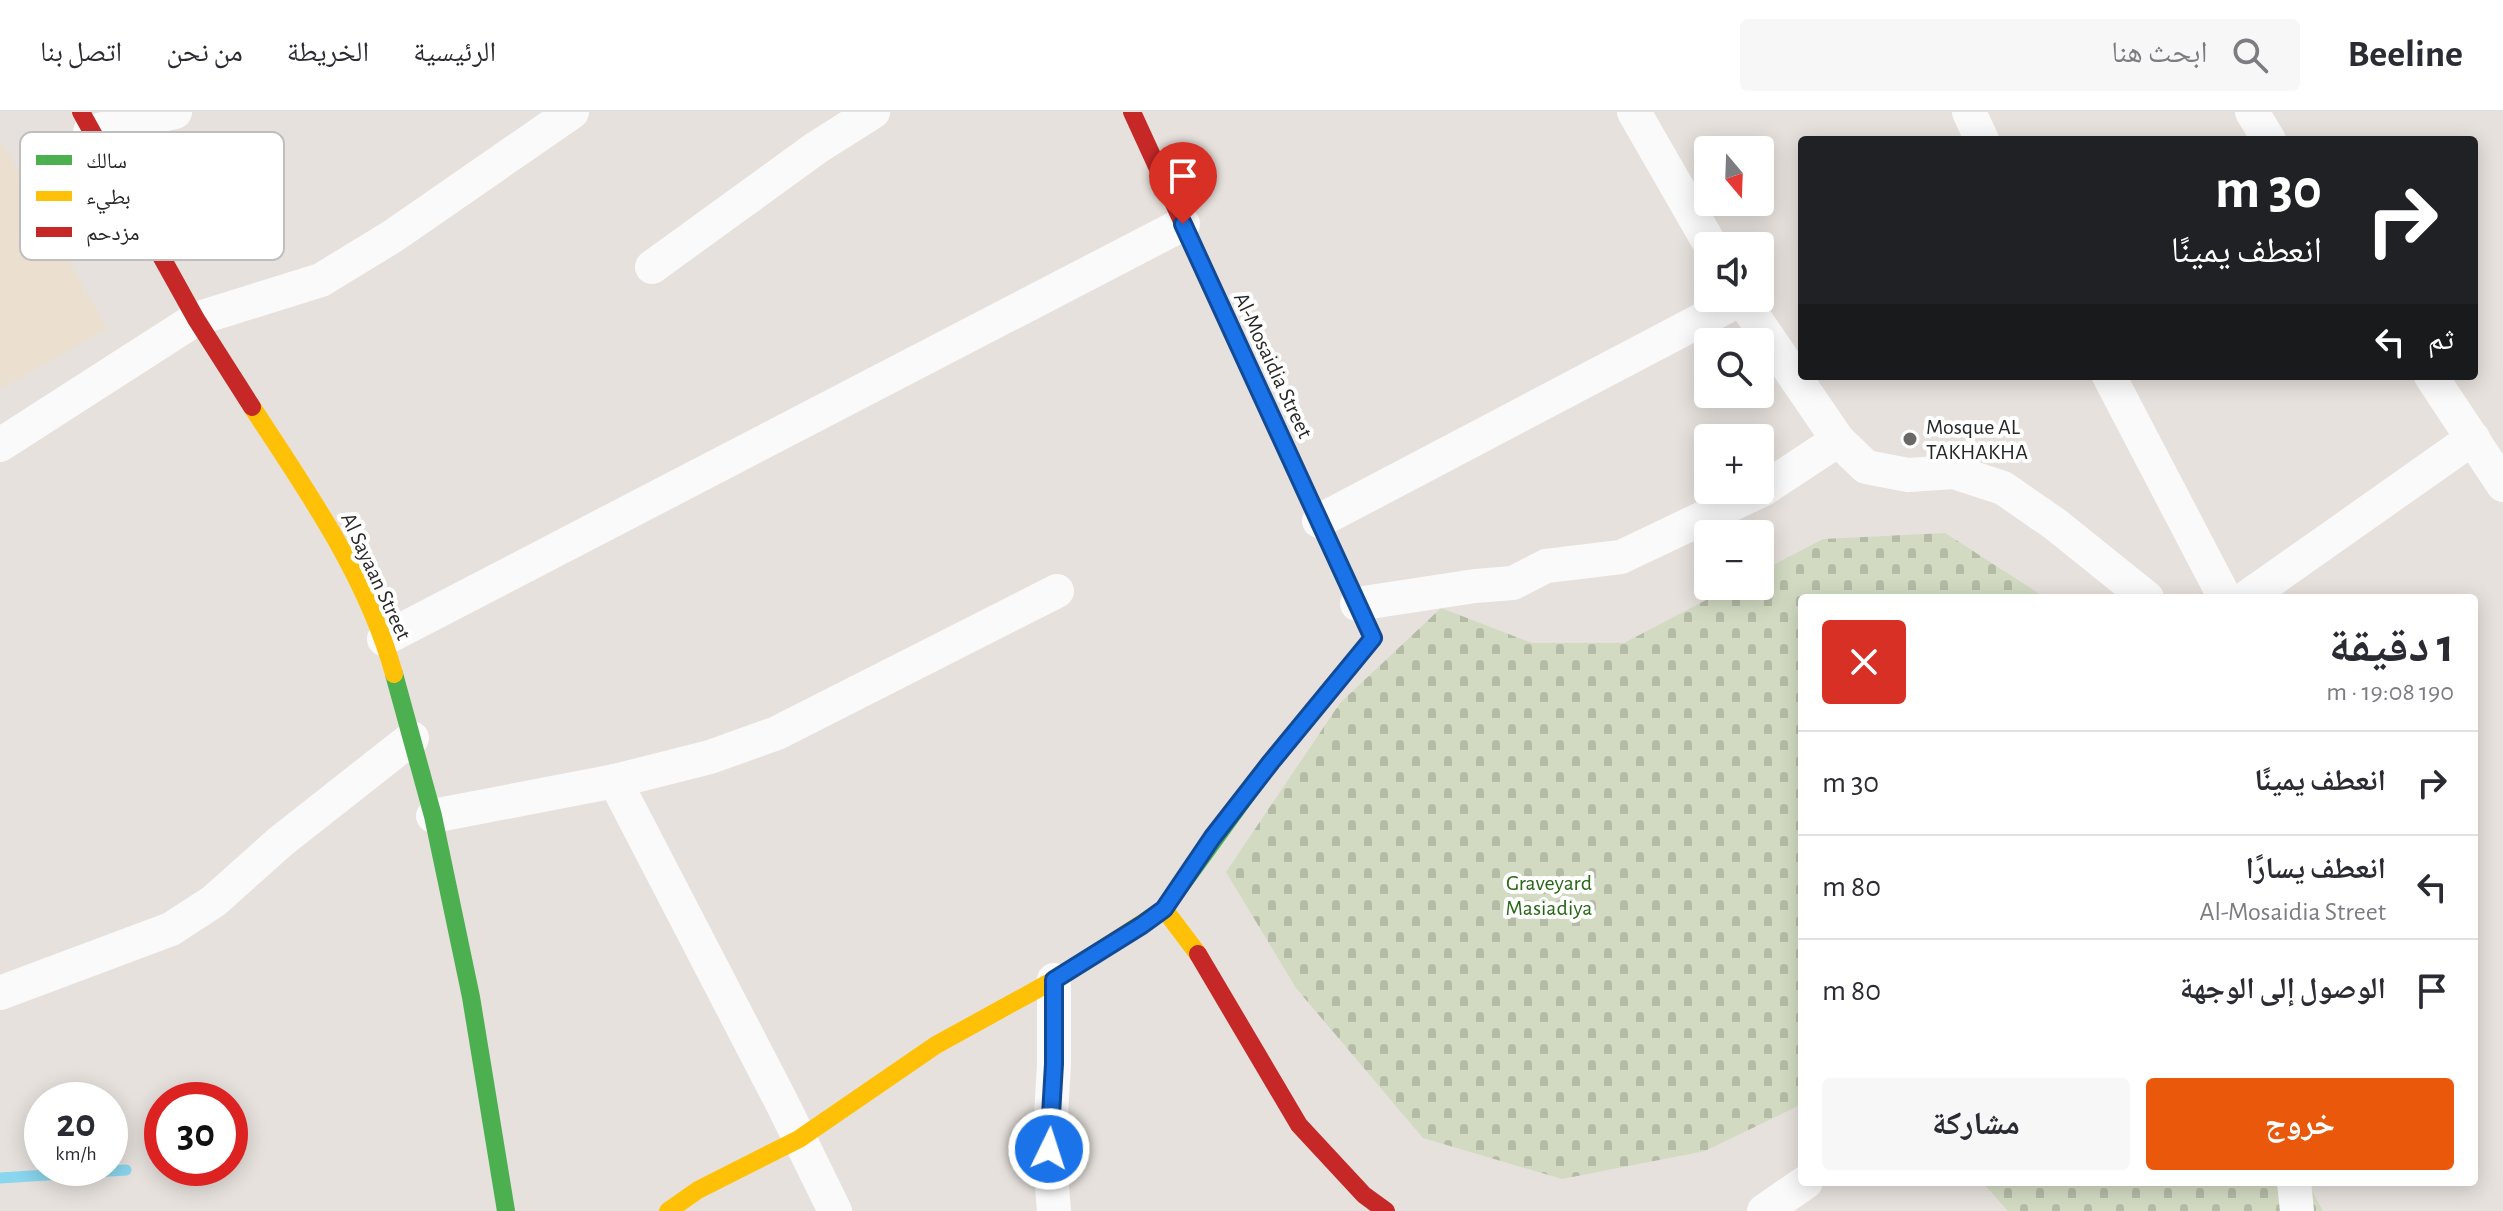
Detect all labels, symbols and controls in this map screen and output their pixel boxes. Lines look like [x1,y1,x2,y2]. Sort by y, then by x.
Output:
search box [1740,19,2300,91]
icon: search [2228,33,2272,77]
text: Beeline [2348,36,2463,74]
text: ابحث هنا [2111,38,2208,68]
text: اتصل بنا [40,39,122,67]
text: من نحن [166,39,243,67]
text: الخريطة [287,39,369,67]
text: الرئيسية [413,39,496,67]
legend [20,132,284,260]
north arrow [1694,136,1774,216]
map controls [1694,136,1774,600]
pin [1149,142,1217,224]
text: سالك [86,150,127,172]
icon: arrive [1161,154,1205,198]
text: 30 m [2215,162,2322,218]
icon: right [2350,168,2454,272]
text: بطيء [86,186,131,214]
text: مزدحم [86,222,140,247]
button: sound [1694,232,1774,312]
text: انعطف يمينًا [2171,233,2322,269]
street label: Al-Mosaidia Street [1230,289,1316,442]
icon: left [2368,320,2412,364]
text: ثم [2428,325,2454,355]
button: search [1694,328,1774,408]
place label: Mosque AL TAKHAKHA [1926,416,2028,463]
button: + [1694,424,1774,504]
marker: Mosque AL TAKHAKHA [1901,430,1919,448]
street label: Al Sayaan Street [337,509,415,643]
button: − [1694,520,1774,600]
button: close [1822,620,1906,704]
text: 1 دقيقة [2329,623,2454,671]
text: 190 m · 19:08 [2326,679,2454,705]
icon: right [2410,761,2454,805]
text: انعطف يمينًا [2254,766,2386,796]
text: 30 m [1822,768,1879,798]
text: انعطف يسارًا [2245,854,2386,884]
icon: left [2410,865,2454,909]
park label: Graveyard Masiadiya [1506,872,1592,919]
text: 80 m [1822,872,1881,902]
text: Al-Mosaidia Street [2199,899,2386,925]
icon: arrive [2410,969,2454,1013]
text: الوصول إلى الوجهة [2180,974,2386,1004]
text: 80 m [1822,976,1881,1006]
button: مشاركة [1822,1078,2130,1170]
button: خروج [2146,1078,2454,1170]
speed limit sign: 30 [144,1082,248,1186]
text: 20 [56,1104,96,1144]
position arrow [1007,1107,1091,1191]
text: km/h [55,1144,97,1164]

